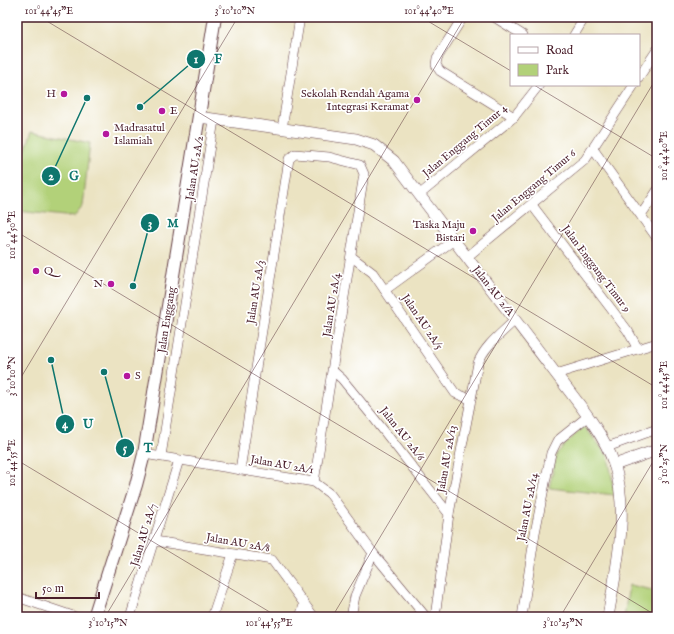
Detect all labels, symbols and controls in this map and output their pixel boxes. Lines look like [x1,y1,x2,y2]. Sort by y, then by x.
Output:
text: 101°44'45"E [25,5,73,18]
text: 3°10'10"N [215,5,256,18]
text: 101°44'40"E [404,5,454,18]
legend [510,34,640,86]
text: Road [546,43,574,58]
callout: F [186,47,230,71]
text: 1 [194,52,199,67]
text: F [214,52,222,67]
text: Park [546,63,569,78]
place label: H [47,87,57,101]
place label: Sekolah Rendah Agama Integrasi Keramat [301,87,409,114]
marker: H [59,89,69,99]
marker: Sekolah Rendah Agama Integrasi Keramat [412,95,422,105]
street label: Jalan Enggang Timur 4 [418,101,511,182]
place label: E [170,104,178,118]
marker: E [157,106,167,116]
place label: Madrasatul Islamiah [114,121,165,148]
marker: Madrasatul Islamiah [101,129,111,139]
text: 101°44'40"E [658,131,671,181]
street label: Jalan AU 2A/2 [183,135,207,203]
street label: Jalan Enggang Timur 6 [488,146,579,227]
callout: G [41,164,86,188]
text: 2 [48,169,54,184]
text: G [69,169,79,184]
text: 101°44'50"E [6,211,19,259]
callout: M [140,211,187,235]
text: 3 [148,216,152,231]
text: M [167,216,179,231]
place label: Taska Maju Bistari [413,218,465,245]
street label: Jalan Enggang Timur 9 [557,221,634,316]
marker: Taska Maju Bistari [468,226,478,236]
street label: Jalan AU 2A/3 [244,259,268,327]
street label: Jalan AU 2/A [468,261,517,319]
place label: Q [44,264,61,278]
marker: Q [31,266,41,276]
street label: Jalan AU 2A/4 [320,271,344,340]
place label: N [93,277,103,291]
marker: N [106,279,116,289]
street label: Jalan Enggang [155,285,179,356]
street label: Jalan AU 2A/5 [397,290,446,352]
text: 3°10'10"N [6,355,19,396]
text: 101°44'45"E [658,361,671,409]
place label: S [135,369,141,383]
marker: S [122,371,132,381]
street label: Jalan AU 2A/6 [375,403,428,464]
callout: U [55,412,101,436]
text: 4 [62,417,69,432]
text: U [82,417,94,432]
street label: Jalan AU 2A/13 [434,424,460,496]
callout: T [115,436,160,460]
text: 101°44'55"E [6,439,19,487]
text: 5 [123,441,128,456]
text: T [143,441,153,456]
text: 3°10'25"N [658,444,671,484]
street label: Jalan AU 2A/1 [247,452,315,477]
street label: Jalan AU 2A/14 [514,471,542,544]
street label: Jalan AU 2A/7 [127,502,160,570]
street label: Jalan AU 2A/8 [203,530,271,555]
scale bar [36,574,99,600]
text: 50 m [42,581,64,596]
text: 3°10'15"N [88,617,128,630]
text: 101°44'55"E [245,617,293,630]
text: 3°10'25"N [543,617,583,630]

